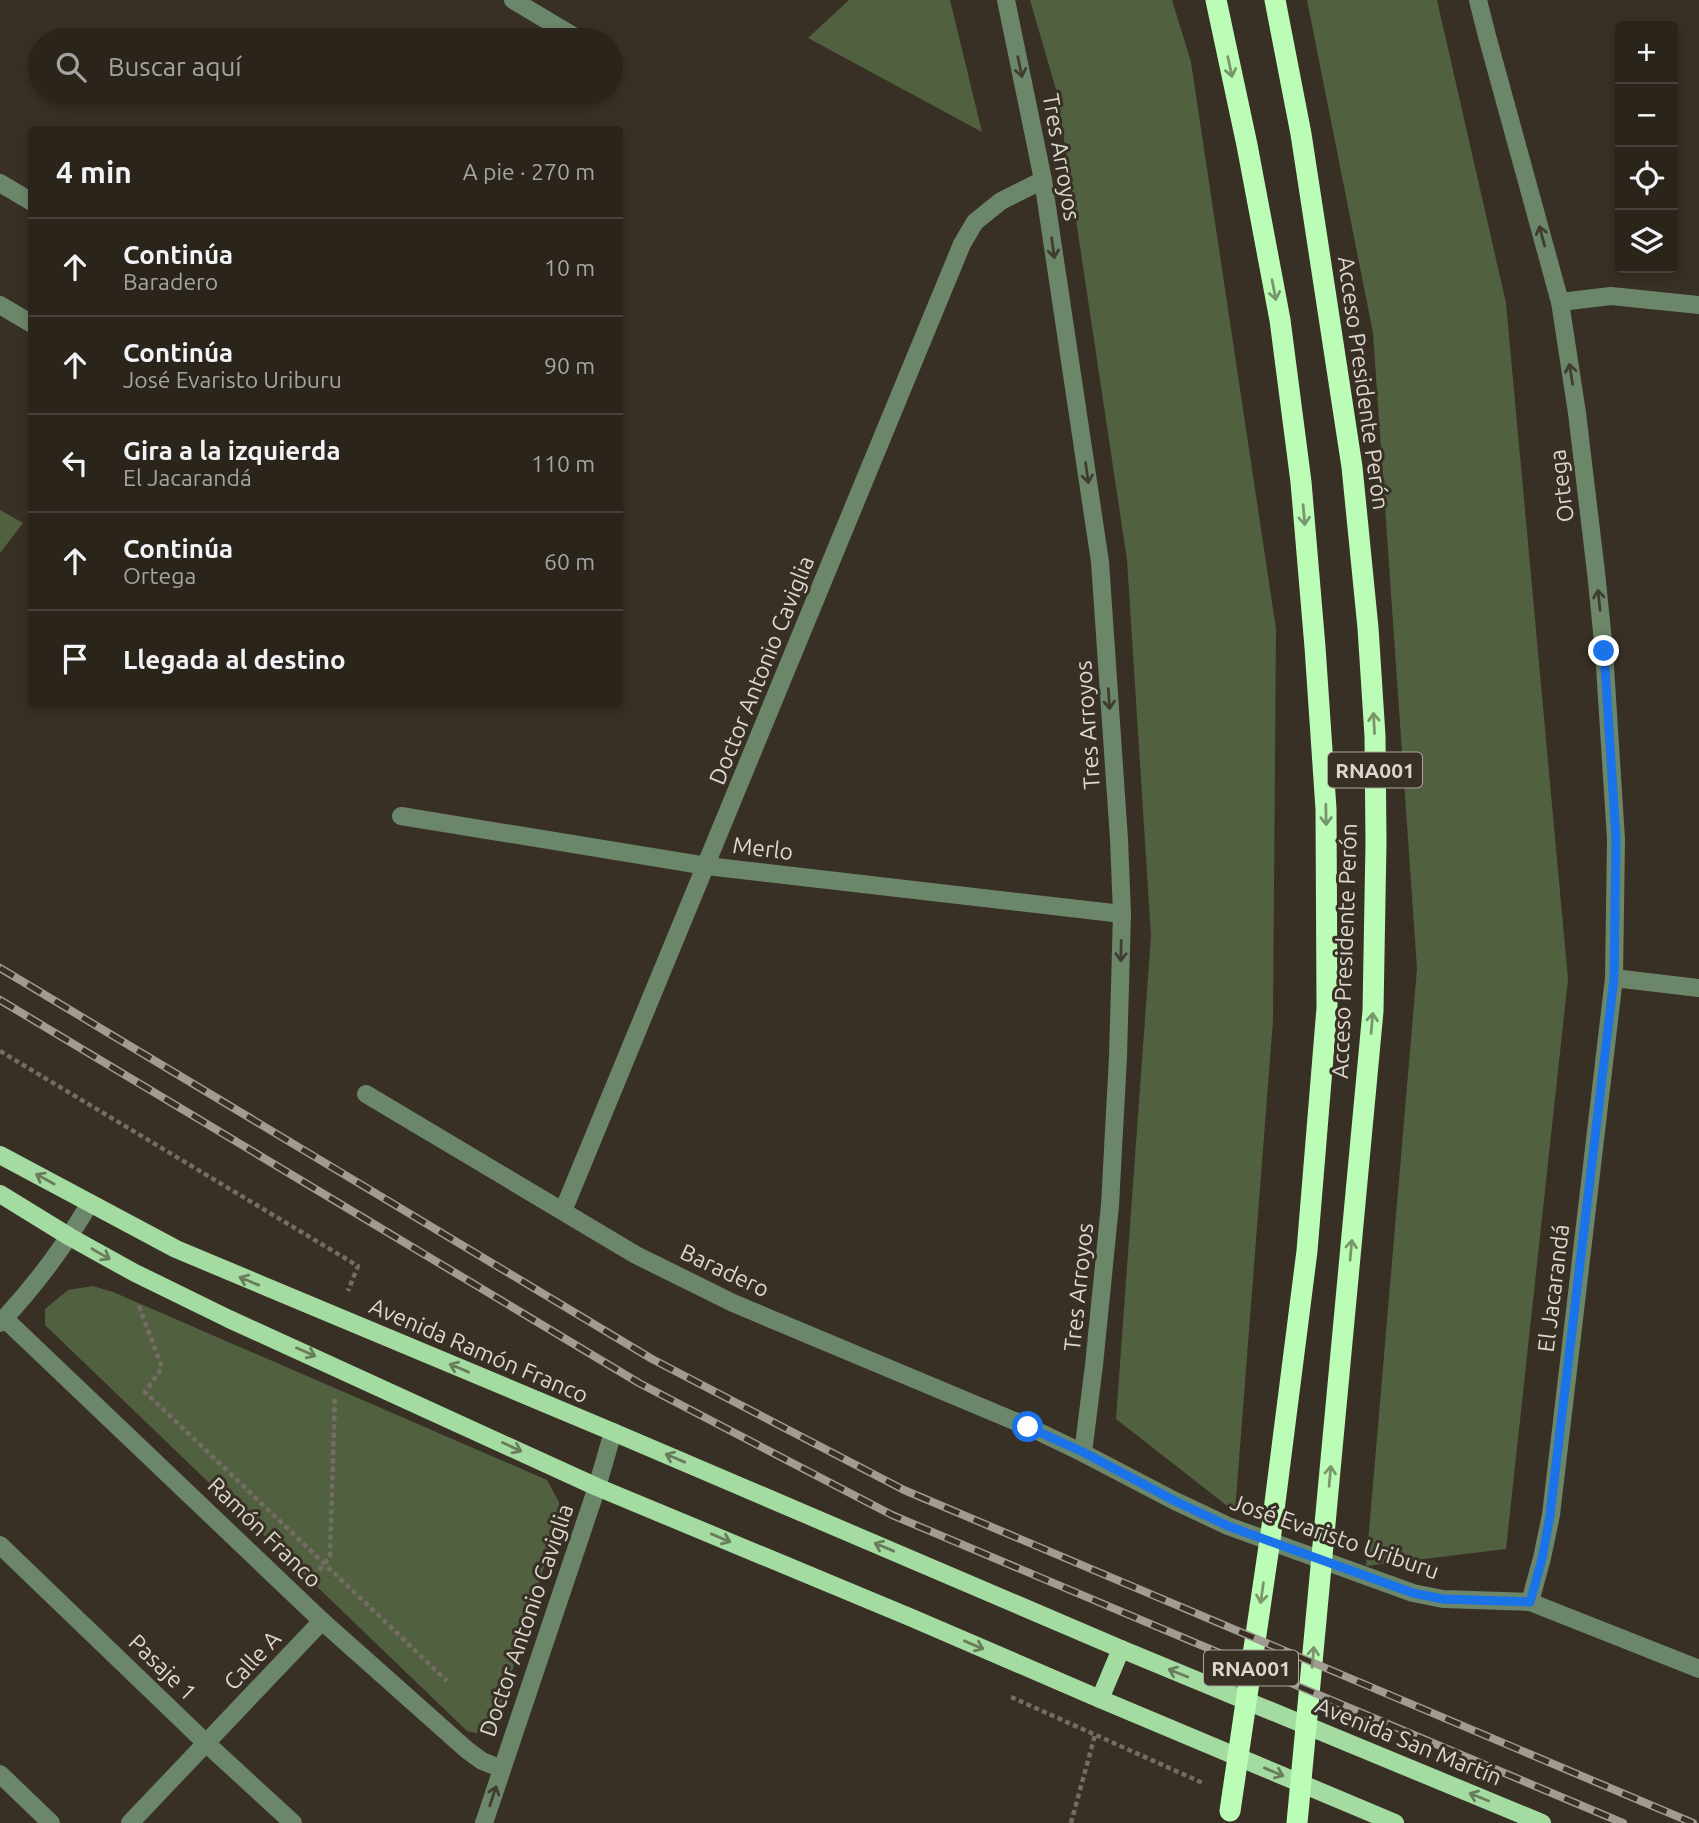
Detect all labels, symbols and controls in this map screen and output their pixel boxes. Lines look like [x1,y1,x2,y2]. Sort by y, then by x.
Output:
map controls [1615,21,1678,273]
button: + [1615,21,1678,84]
search box [28,28,623,105]
icon: search [52,48,90,86]
text: Buscar aquí [108,52,242,81]
one-way arrow [1013,55,1027,78]
one-way arrow [1224,55,1237,78]
button: − [1615,84,1678,147]
street label: Tres Arroyos [1038,91,1086,223]
button: locate [1615,147,1678,210]
text: 4 min [56,155,132,189]
text: A pie · 270 m [463,159,595,184]
button: layers [1615,210,1678,273]
one-way arrow [1534,225,1547,247]
one-way arrow [1047,236,1060,259]
text: Continúa [123,240,233,269]
icon: ahead [56,248,94,286]
text: 10 m [544,255,595,280]
street label: Acceso Presidente Perón [1334,255,1394,511]
text: Baradero [123,269,218,294]
one-way arrow [1268,278,1282,301]
text: Continúa [123,338,233,367]
icon: ahead [56,346,94,384]
text: 90 m [544,353,595,378]
one-way arrow [1564,363,1577,386]
text: José Evaristo Uriburu [123,367,342,392]
text: Gira a la izquierda [123,436,341,465]
icon: left [56,444,94,482]
street label: Ortega [1544,448,1578,524]
text: 110 m [531,451,595,476]
one-way arrow [1080,461,1093,484]
text: El Jacarandá [123,465,252,490]
one-way arrow [1298,504,1311,526]
text: Continúa [123,534,233,563]
icon: ahead [56,542,94,580]
text: 60 m [544,549,595,574]
street label: Doctor Antonio Caviglia [704,552,818,788]
text: Ortega [123,563,196,588]
one-way arrow [1592,589,1605,611]
route end [1588,635,1619,666]
icon: arrive [56,640,94,678]
text: Llegada al destino [123,645,346,674]
street label: Tres Arroyos [1070,660,1104,790]
one-way arrow [1103,687,1116,710]
one-way arrow [1367,711,1380,734]
road number: RNA001 [1328,752,1422,788]
one-way arrow [1319,804,1333,827]
street label: Acceso Presidente Perón [1327,823,1361,1079]
street label: Merlo [731,832,795,864]
one-way arrow [1114,939,1127,962]
one-way arrow [1366,1013,1379,1035]
one-way arrow [35,1172,56,1185]
street label: Tres Arroyos [1059,1222,1097,1352]
street label: El Jacarandá [1533,1223,1573,1353]
street label: Baradero [677,1239,773,1301]
one-way arrow [1345,1239,1358,1262]
one-way arrow [90,1247,110,1261]
one-way arrow [239,1274,260,1287]
street label: Avenida Ramón Franco [366,1293,592,1407]
one-way arrow [294,1346,316,1359]
one-way arrow [449,1361,470,1374]
route start [1012,1411,1043,1442]
one-way arrow [501,1441,522,1455]
one-way arrow [664,1451,686,1464]
one-way arrow [1324,1466,1337,1488]
street label: Ramón Franco [203,1472,327,1592]
street label: José Evaristo Uriburu [1227,1489,1443,1583]
street label: Doctor Antonio Caviglia [474,1500,578,1740]
one-way arrow [710,1532,731,1545]
one-way arrow [874,1540,895,1553]
one-way arrow [1256,1581,1269,1604]
street label: Calle A [219,1626,285,1694]
street label: Pasaje 1 [124,1629,202,1705]
one-way arrow [963,1639,985,1652]
one-way arrow [1307,1647,1320,1669]
road number: RNA001 [1204,1650,1298,1686]
one-way arrow [1168,1665,1190,1678]
street label: Avenida San Martín [1312,1692,1506,1790]
one-way arrow [1263,1766,1284,1779]
one-way arrow [488,1785,500,1807]
one-way arrow [1469,1790,1490,1803]

